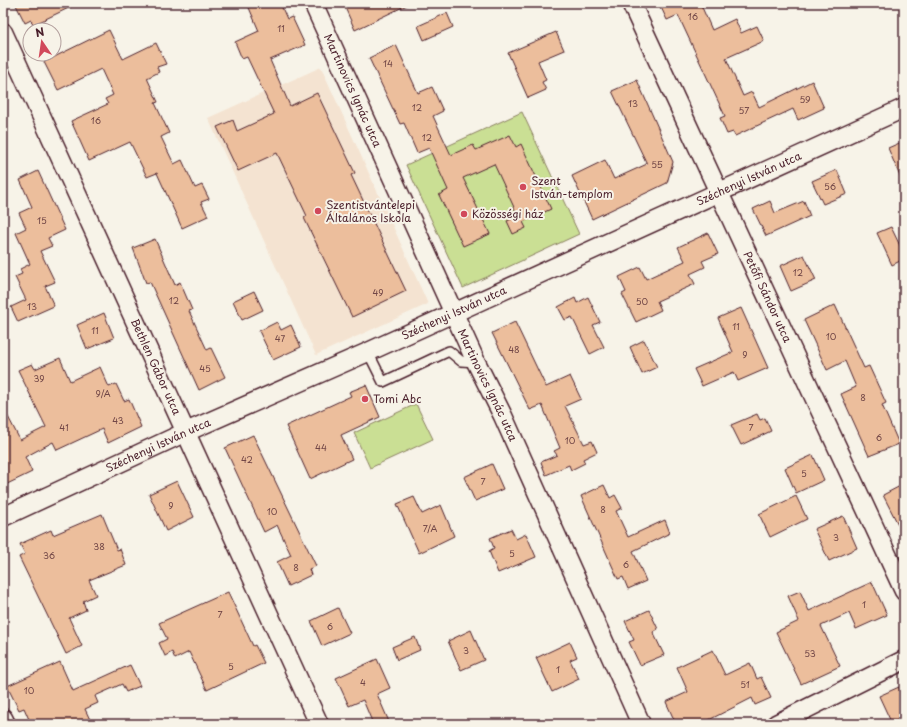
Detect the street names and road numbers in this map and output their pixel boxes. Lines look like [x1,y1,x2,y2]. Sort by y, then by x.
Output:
street label: Martinovics Ignác utca [320,31,386,150]
street label: Széchenyi István utca [693,147,804,209]
street label: Petőfi Sándor utca [739,248,796,345]
street label: Széchenyi István utca [399,281,509,344]
street label: Bethlen Gábor utca [127,316,186,418]
street label: Martinovics Ignác utca [454,326,522,444]
street label: Széchenyi István utca [103,413,213,476]

